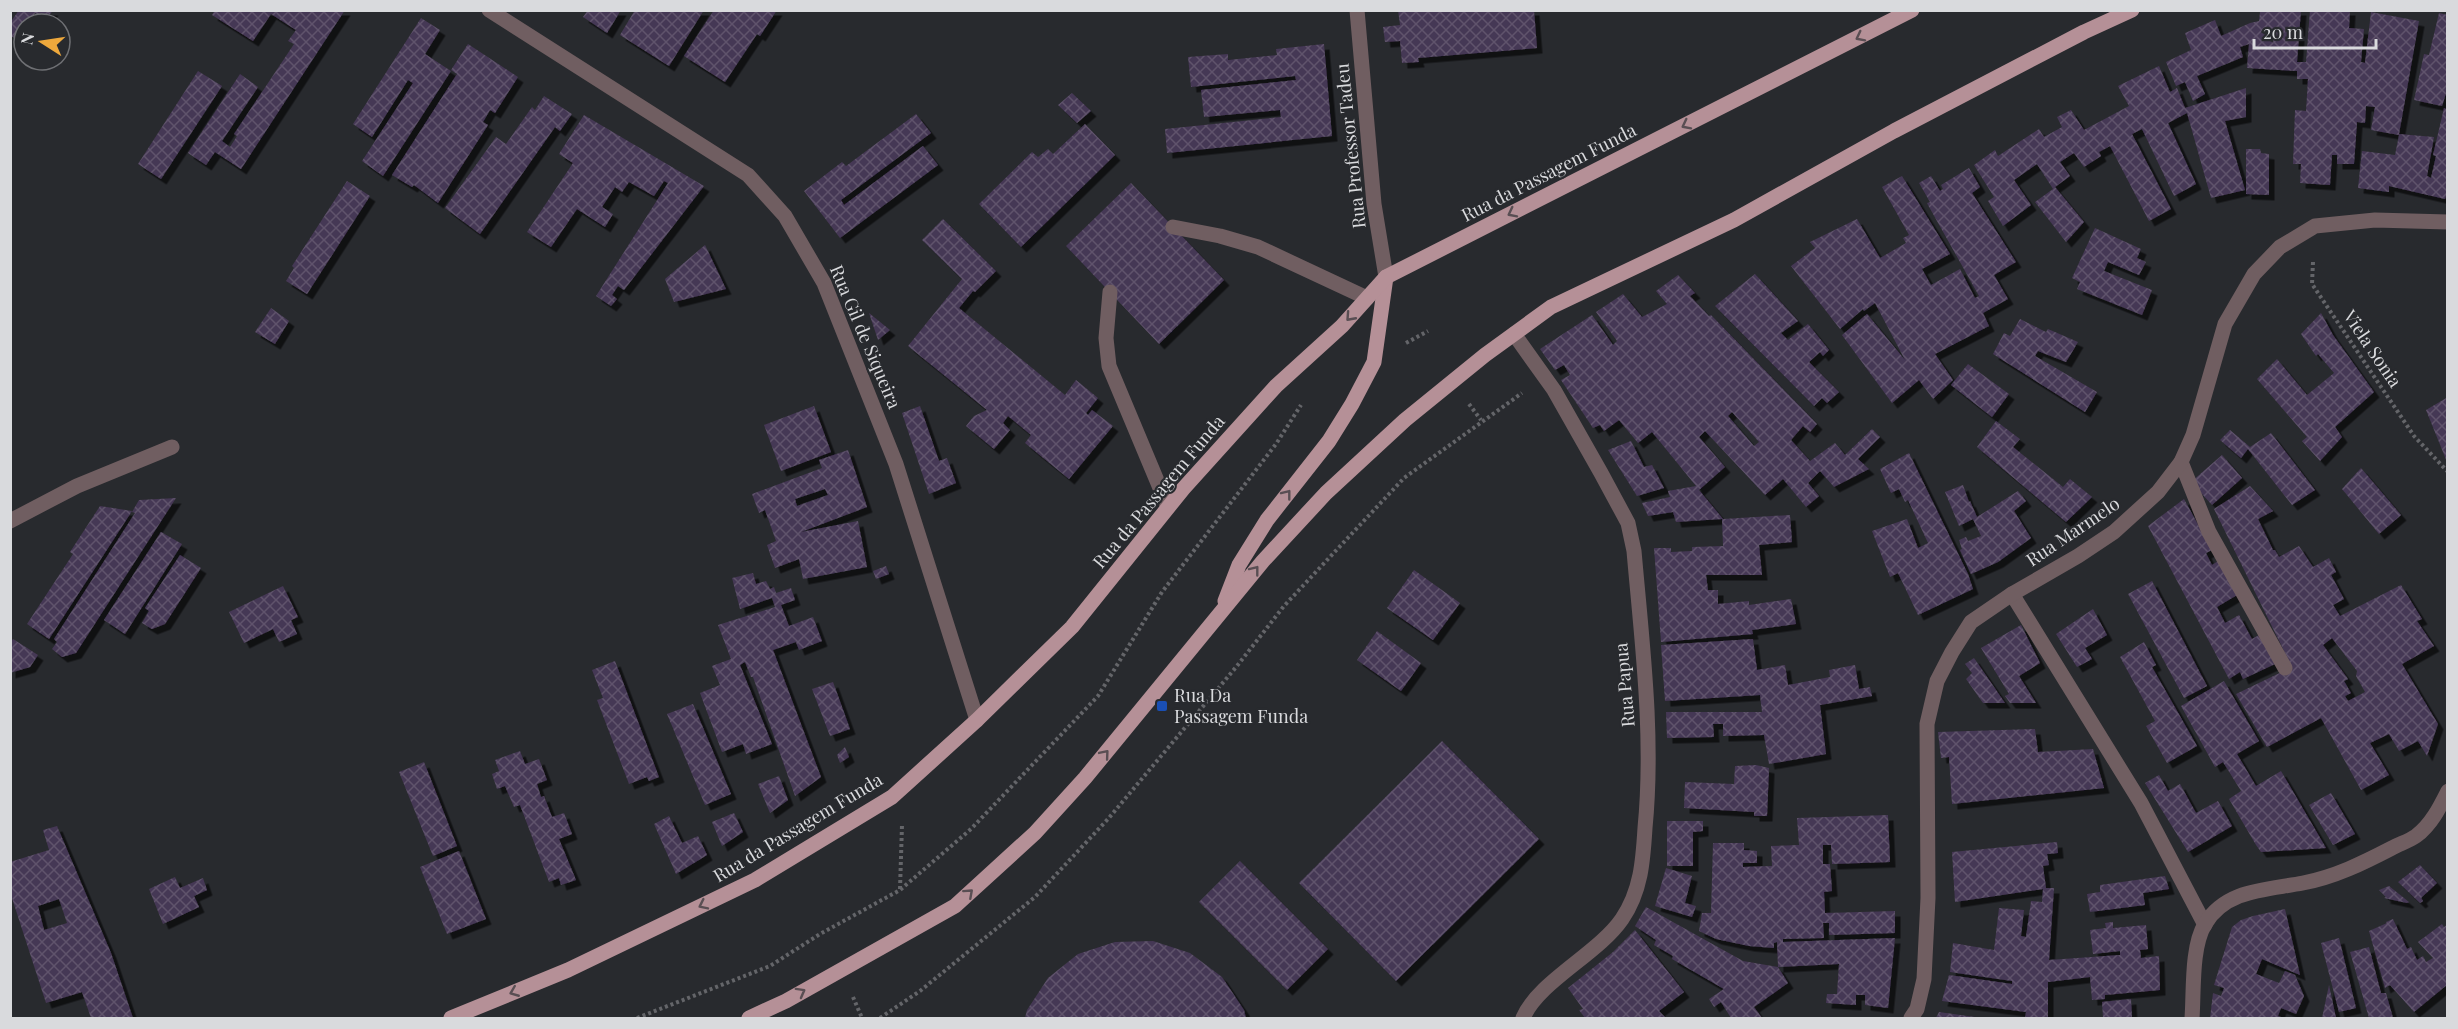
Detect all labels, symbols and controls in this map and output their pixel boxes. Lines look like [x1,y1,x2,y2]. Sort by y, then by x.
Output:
north arrow [12,12,72,72]
scale bar [2254,12,2376,50]
text: 20 m [2263,20,2303,44]
one-way arrow [1855,30,1866,41]
text: N [15,31,38,47]
street label: Rua Professor Tadeu [1329,62,1371,230]
street label: Rua da Passagem Funda [1457,118,1640,227]
one-way arrow [1681,118,1692,129]
one-way arrow [1507,206,1518,217]
street label: Rua Gil de Siqueira [825,261,907,412]
street label: Viela Sonia [2338,304,2407,392]
one-way arrow [1346,310,1357,321]
street label: Rua da Passagem Funda [1087,410,1230,573]
one-way arrow [1280,490,1291,501]
street label: Rua Marmelo [2021,491,2124,571]
one-way arrow [1248,566,1259,577]
street label: Rua Papua [1608,642,1640,728]
place label: Rua Da Passagem Funda [1174,683,1308,728]
marker: Rua Da Passagem Funda [1155,699,1169,713]
one-way arrow [1098,750,1109,761]
street label: Rua da Passagem Funda [708,767,887,887]
one-way arrow [962,889,973,900]
one-way arrow [698,898,709,910]
one-way arrow [509,985,520,997]
one-way arrow [795,988,806,999]

